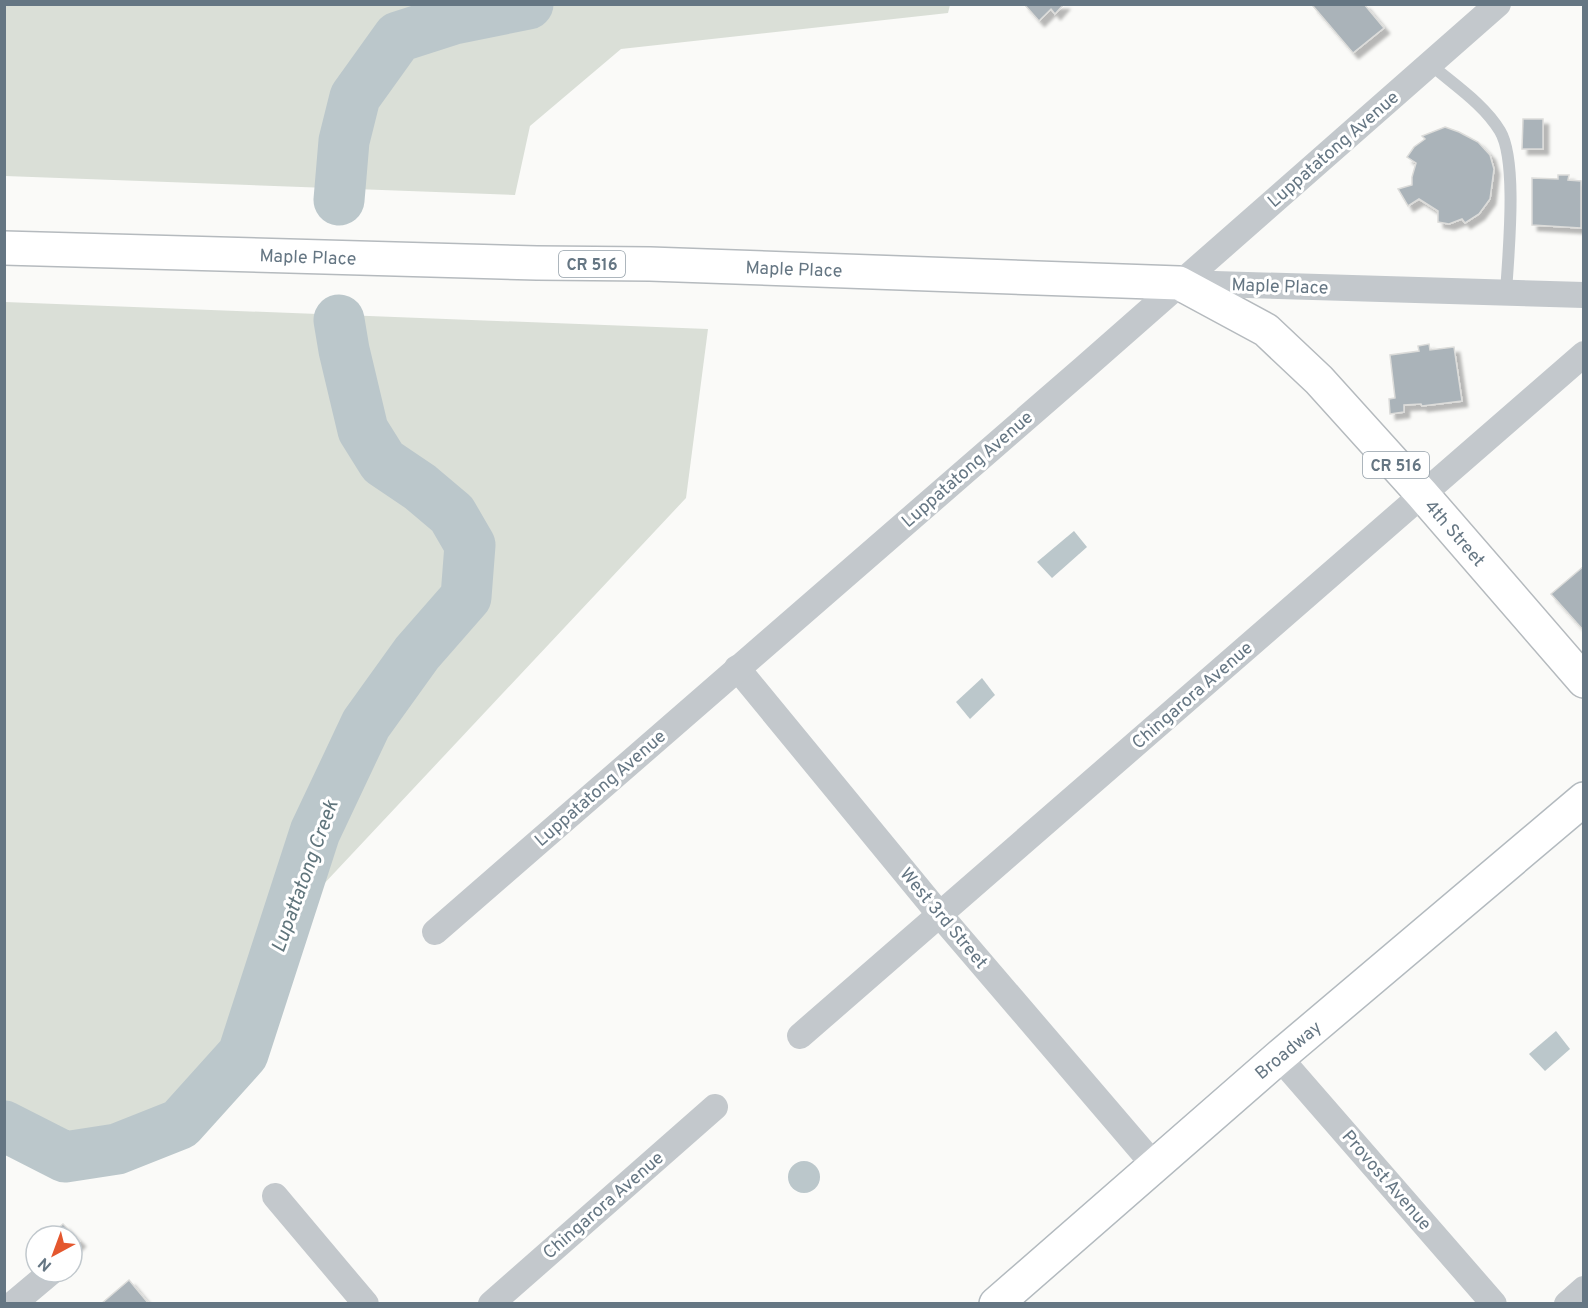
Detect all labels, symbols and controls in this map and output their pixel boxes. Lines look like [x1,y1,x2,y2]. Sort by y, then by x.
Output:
street label: Luppatatong Avenue [1264,87,1404,213]
street label: Maple Place [259,245,357,272]
road number: CR 516 [559,251,625,277]
street label: Maple Place [745,257,843,284]
street label: Maple Place [1231,274,1329,301]
street label: Luppatatong Avenue [898,407,1038,533]
road number: CR 516 [1363,452,1429,478]
street label: 4th Street [1418,496,1489,572]
street label: Chingarora Avenue [1128,637,1258,755]
street label: Luppatatong Avenue [531,726,671,852]
water label: Lupattatong Creek [266,796,346,956]
street label: West 3rd Street [894,864,992,974]
street label: Broadway [1251,1017,1327,1086]
street label: Provost Avenue [1336,1126,1436,1236]
street label: Chingarora Avenue [539,1147,669,1265]
north arrow [24,1224,84,1284]
text: N [35,1252,56,1275]

